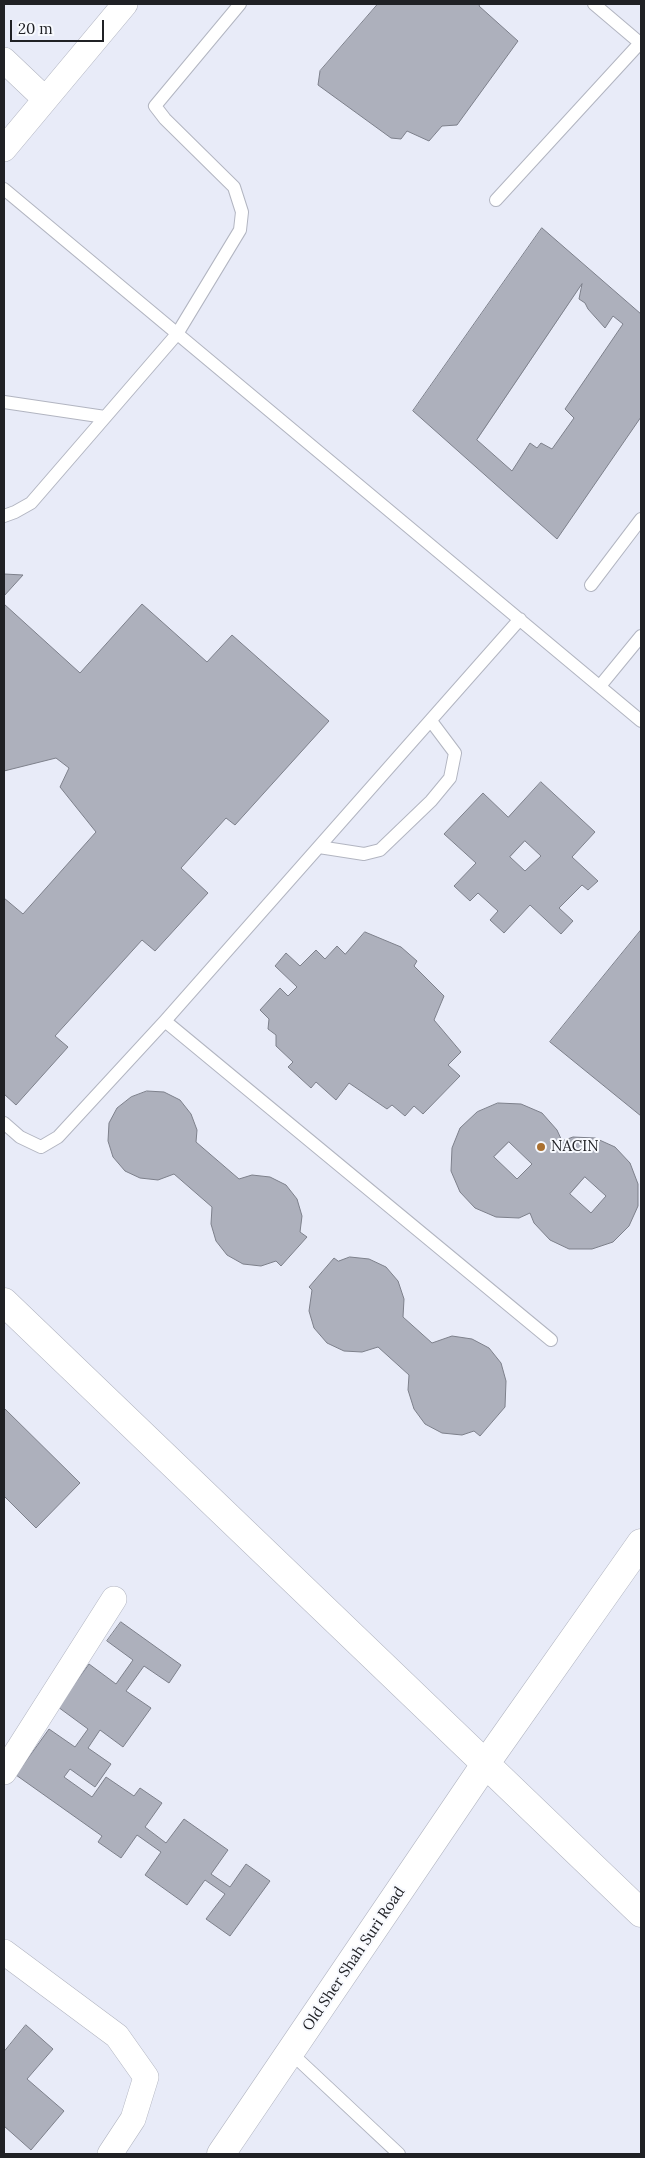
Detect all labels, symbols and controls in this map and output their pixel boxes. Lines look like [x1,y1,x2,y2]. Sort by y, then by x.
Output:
scale bar [12,10,106,42]
text: 20 m [18,19,53,38]
place label: NACIN [551,1138,599,1156]
marker: NACIN [535,1141,547,1153]
street label: Old Sher Shah Suri Road [299,1884,409,2034]

